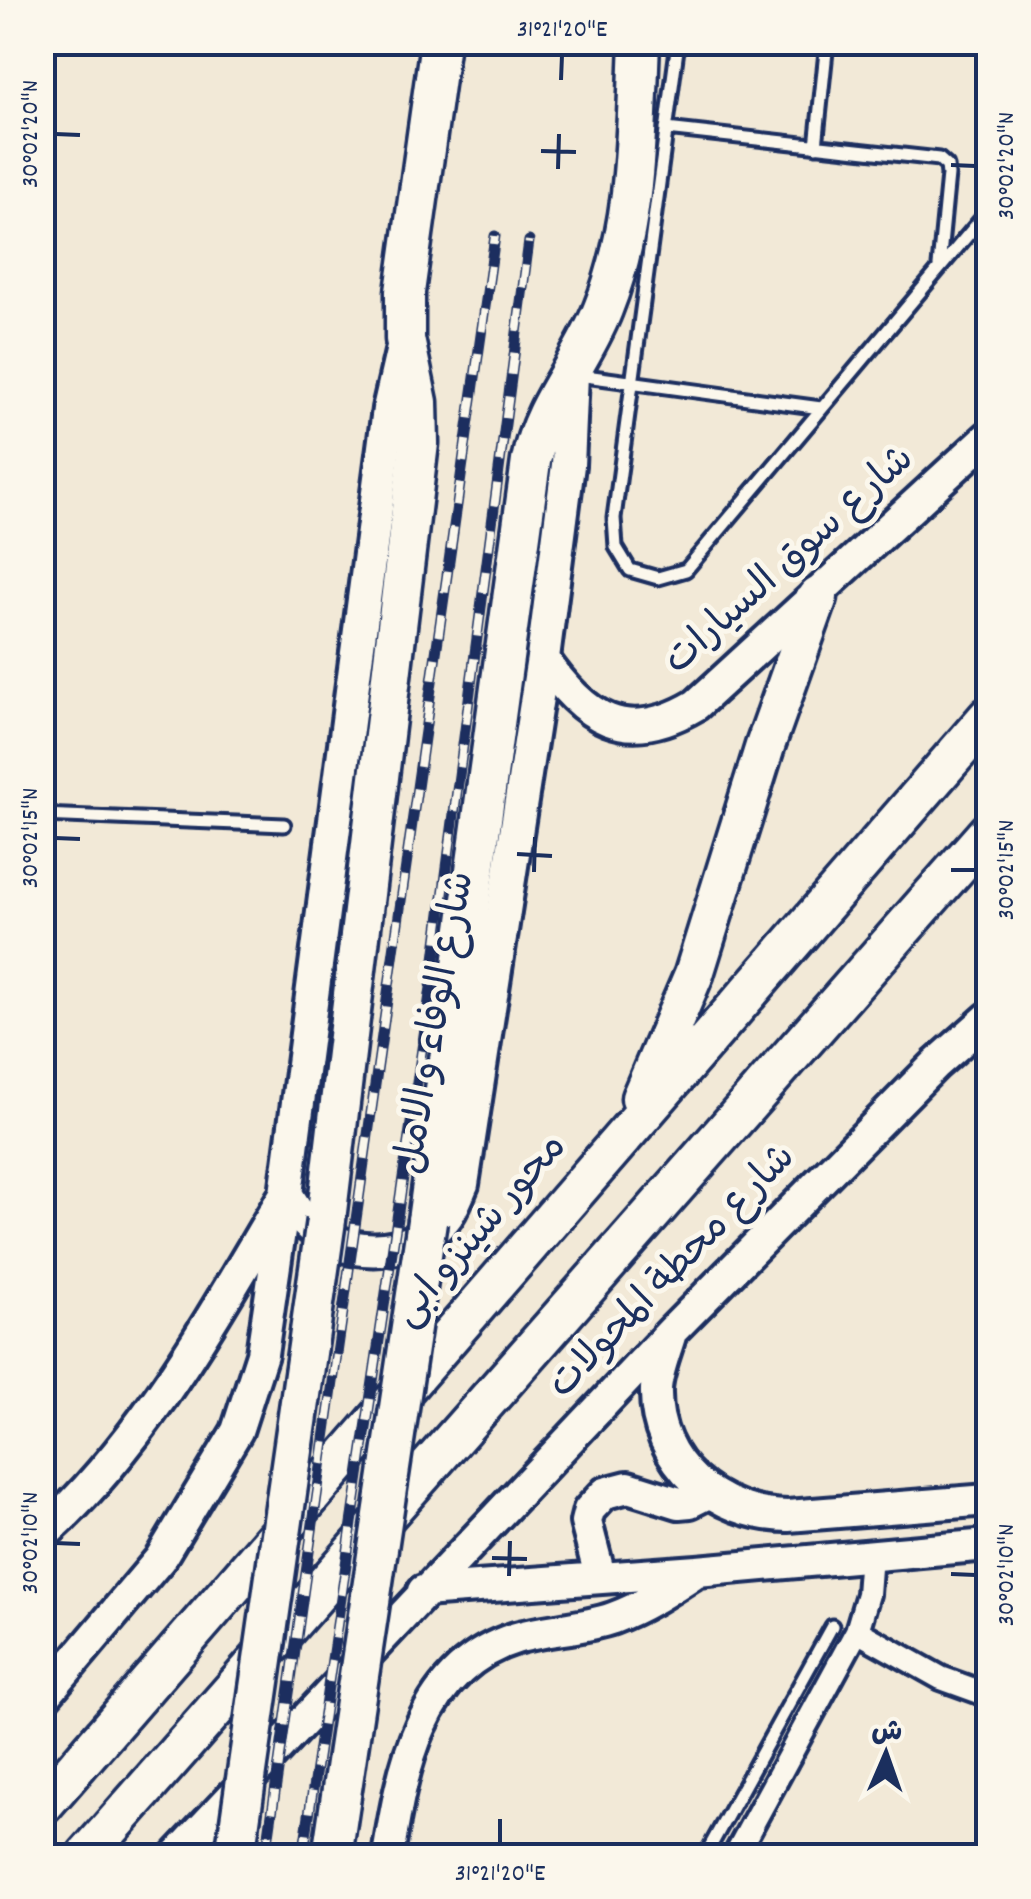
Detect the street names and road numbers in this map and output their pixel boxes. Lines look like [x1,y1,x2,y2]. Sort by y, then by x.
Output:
street label: شارع سوق السيارات [653,434,929,690]
street label: شارع الوفاء و الامل [383,867,493,1179]
street label: محور شينزو ابى [381,1122,583,1342]
street label: شارع محطة المحولات [537,1132,811,1414]

